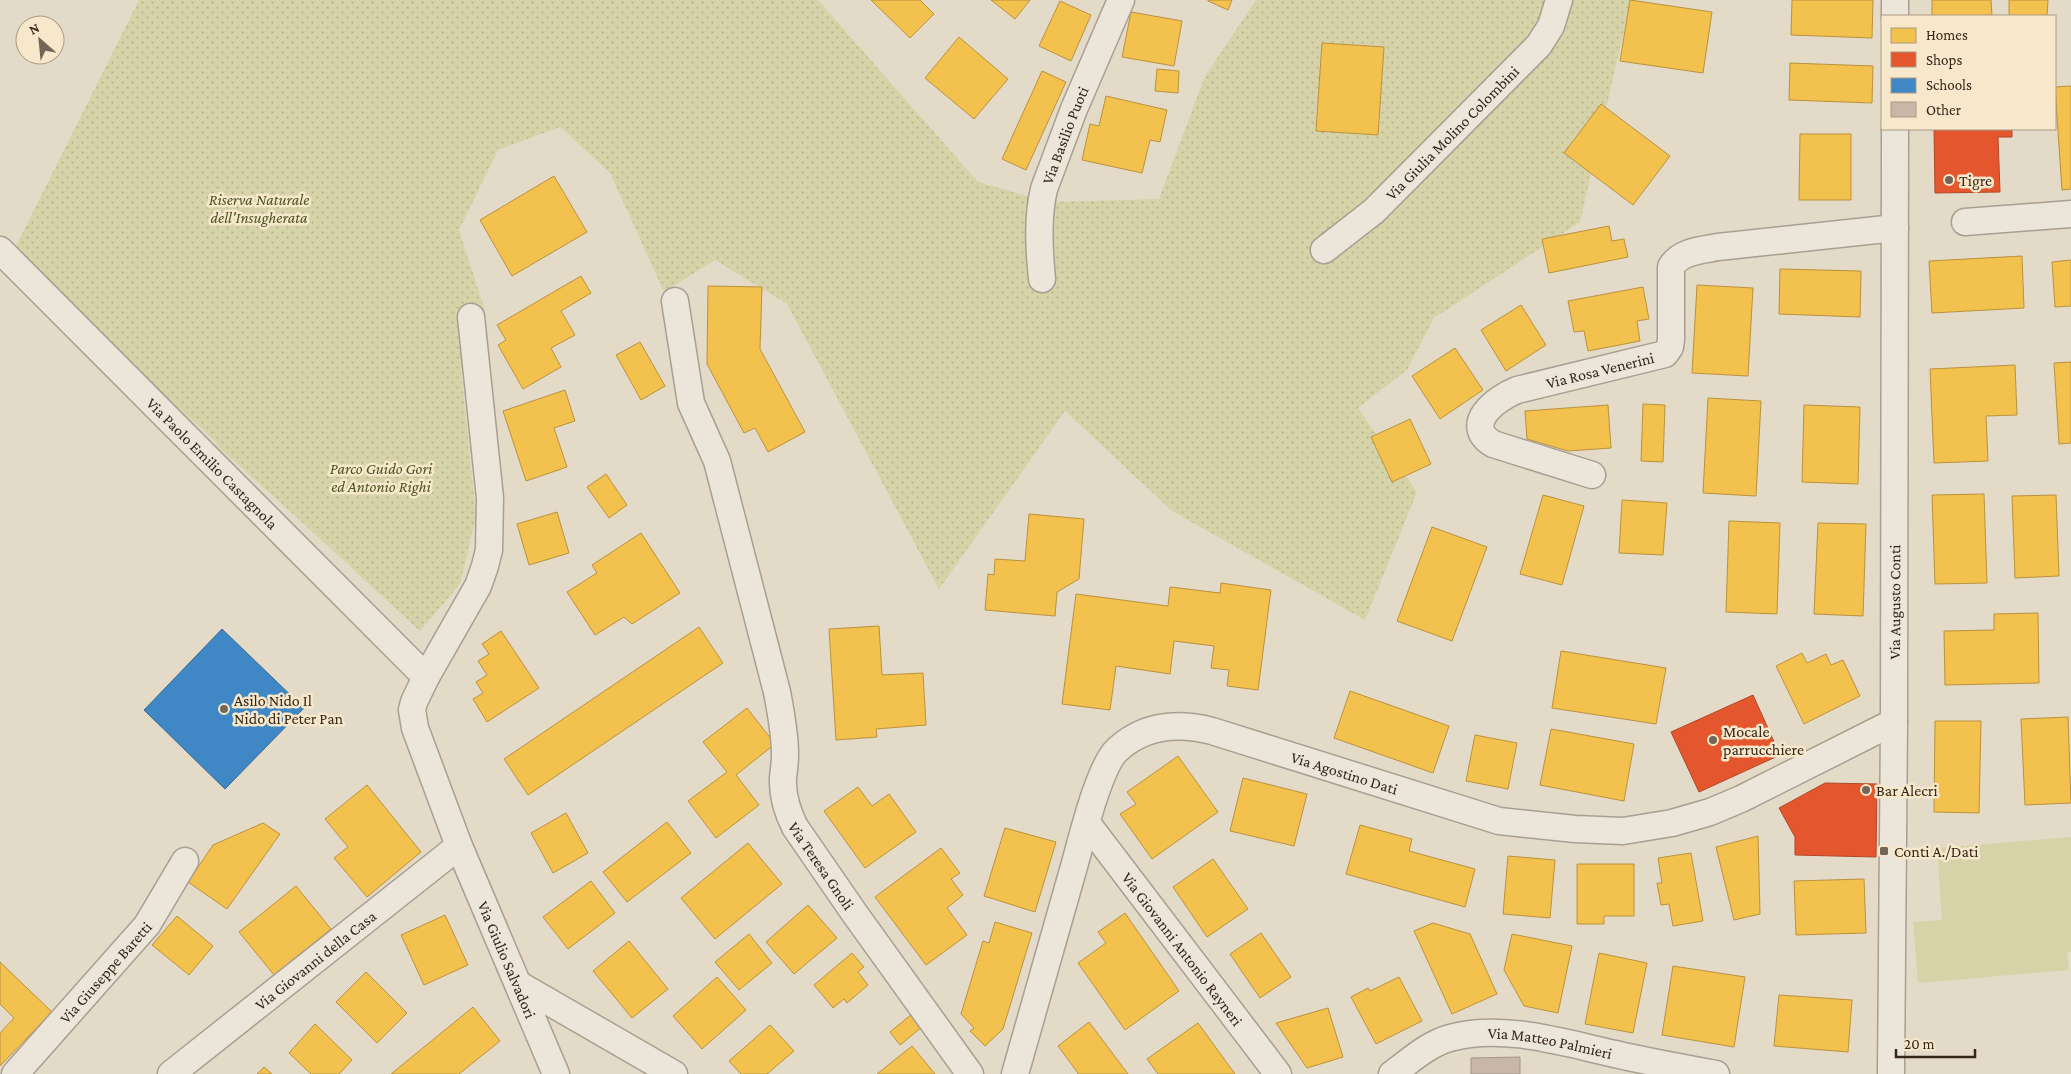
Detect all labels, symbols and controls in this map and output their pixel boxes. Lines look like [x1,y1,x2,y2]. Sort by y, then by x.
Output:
north arrow [15,15,65,65]
legend [1881,15,2056,130]
text: N [26,19,42,38]
text: Homes [1926,27,1968,43]
text: Shops [1926,52,1962,69]
street label: Via Giulia Molino Colombini [1382,62,1522,203]
text: Schools [1926,77,1972,93]
street label: Via Basilio Puoti [1039,84,1092,187]
text: Other [1926,102,1962,118]
place label: Tigre [1959,172,1992,190]
marker: Tigre [1943,174,1955,186]
park label: Riserva Naturale dell'Insugherata [209,191,309,227]
street label: Via Rosa Venerini [1544,349,1656,392]
street label: Via Paolo Emilio Castagnola [143,394,282,533]
park label: Parco Guido Gori ed Antonio Righi [330,460,433,496]
street label: Via Augusto Conti [1886,545,1904,659]
place label: Asilo Nido Il Nido di Peter Pan [234,692,344,727]
marker: Asilo Nido Il Nido di Peter Pan [218,703,230,715]
place label: Mocale parrucchiere [1723,723,1804,759]
marker: Mocale parrucchiere [1707,734,1719,746]
street label: Via Agostino Dati [1289,748,1400,798]
place label: Bar Alecri [1876,782,1938,799]
marker: Bar Alecri [1860,784,1872,796]
street label: Via Teresa Gnoli [785,819,857,913]
place label: Conti A./Dati [1894,843,1978,860]
marker: Conti A./Dati [1878,845,1890,857]
street label: Via Giovanni Antonio Rayneri [1119,869,1246,1029]
street label: Via Giulio Salvadori [474,899,539,1021]
street label: Via Giovanni della Casa [252,907,380,1013]
street label: Via Giuseppe Baretti [56,918,155,1027]
street label: Via Matteo Palmieri [1488,1025,1614,1062]
scale bar [1896,1026,1975,1058]
text: 20 m [1904,1036,1935,1052]

